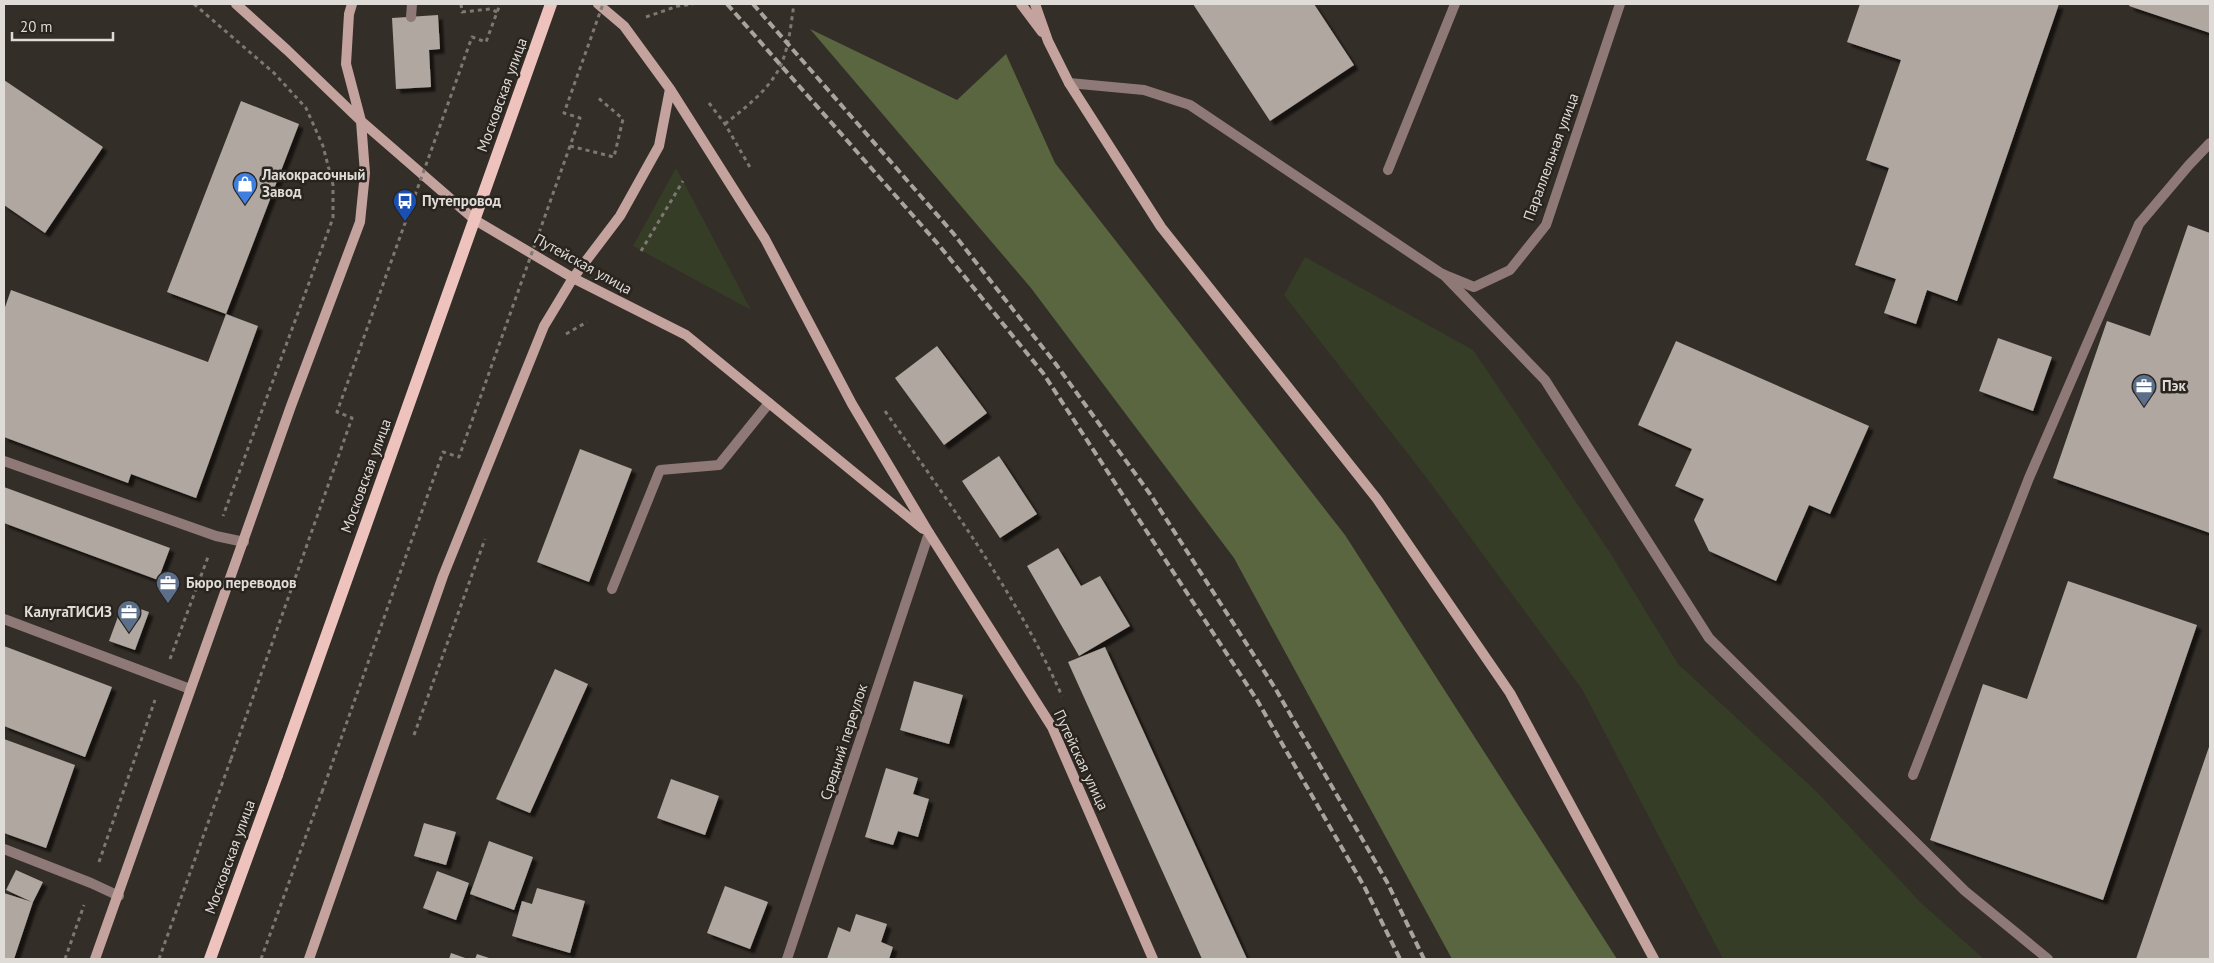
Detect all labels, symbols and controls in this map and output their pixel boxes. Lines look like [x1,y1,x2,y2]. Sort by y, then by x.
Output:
scale bar [12,10,114,42]
text: 20 m [20,17,53,36]
street label: Московская улица [472,35,531,154]
street label: Параллельная улица [1519,90,1582,223]
place label: Лакокрасочный Завод [261,165,366,201]
shop icon: Лакокрасочный Завод [232,171,258,205]
bus stop icon: Путепровод [392,188,418,222]
place label: Путепровод [422,191,502,210]
street label: Путейская улица [531,229,636,298]
office icon: Пэк [2131,373,2157,407]
place label: Пэк [2162,376,2186,395]
street label: Московская улица [336,416,395,535]
office icon: Бюро переводов [155,570,181,604]
place label: Бюро переводов [186,573,297,592]
office icon: КалугаТИСИЗ [116,599,142,633]
place label: КалугаТИСИЗ [24,602,112,621]
street label: Средний переулок [816,680,872,802]
street label: Путейская улица [1050,706,1113,813]
street label: Московская улица [200,797,259,916]

